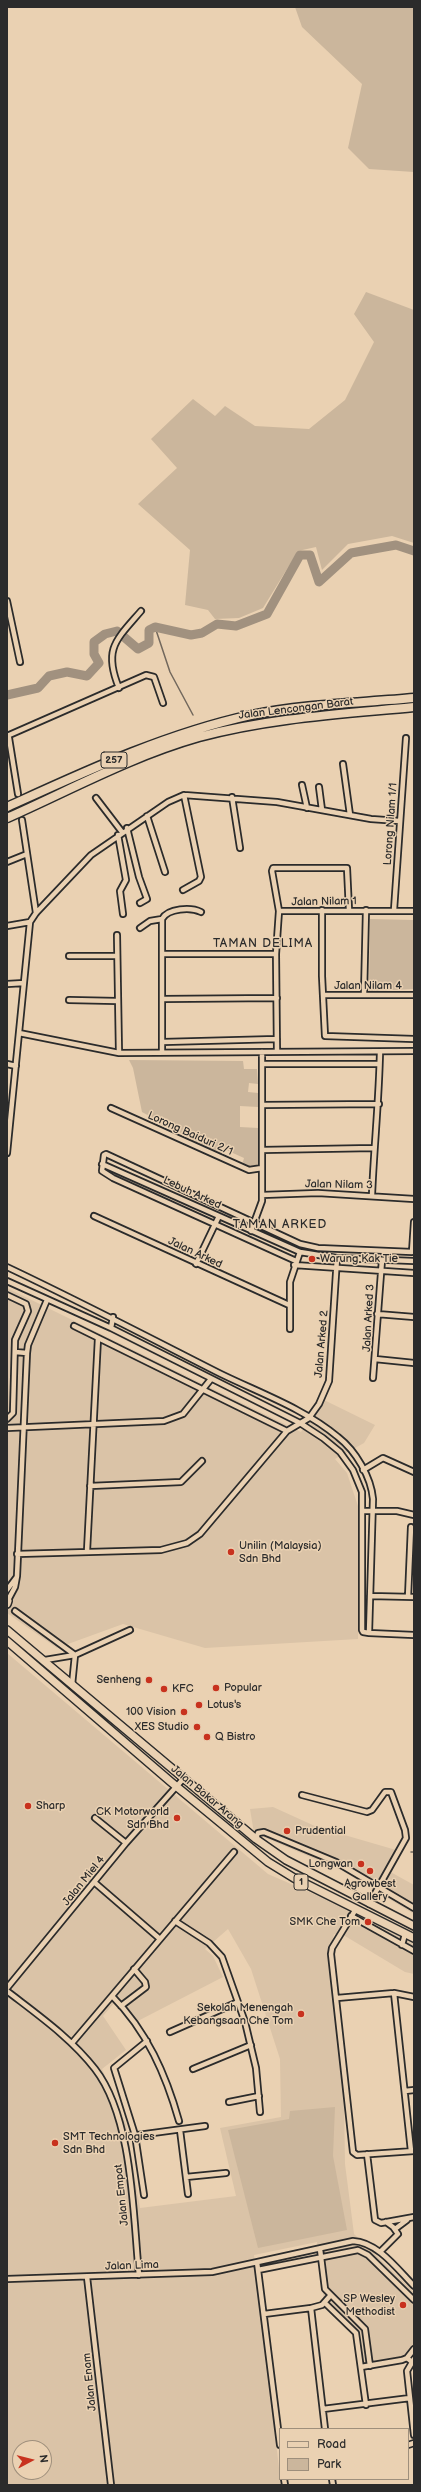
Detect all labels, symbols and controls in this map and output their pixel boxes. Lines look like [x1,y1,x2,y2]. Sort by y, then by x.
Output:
street label: Jalan Lencongan Barat [238,695,354,723]
road number: 257 [101,752,127,768]
street label: Lorong Nilam 1/1 [382,782,400,866]
street label: Jalan Nilam 1 [291,895,357,909]
district label: TAMAN DELIMA [213,937,313,951]
street label: Jalan Nilam 4 [334,979,402,993]
street label: Lorong Baiduri 2/1 [145,1109,235,1159]
street label: Lebuh Arked [161,1174,223,1212]
street label: Jalan Nilam 3 [305,1178,373,1192]
district label: TAMAN ARKED [233,1218,327,1232]
street label: Jalan Arked [166,1235,224,1271]
place label: Warung Kak Tie [320,1252,398,1266]
marker: Warung Kak Tie [307,1254,317,1264]
street label: Jalan Arked 3 [361,1284,377,1352]
street label: Jalan Arked 2 [312,1310,332,1378]
place label: Unilin (Malaysia) Sdn Bhd [239,1539,321,1565]
marker: Unilin (Malaysia) Sdn Bhd [226,1547,236,1557]
place label: Senheng [96,1673,141,1687]
marker: Senheng [144,1675,154,1685]
place label: Popular [224,1681,262,1695]
place label: KFC [172,1682,193,1696]
marker: Popular [211,1683,221,1693]
marker: KFC [159,1684,169,1694]
place label: Lotus's [207,1698,241,1712]
marker: Lotus's [194,1700,204,1710]
place label: 100 Vision [126,1705,176,1719]
marker: 100 Vision [179,1707,189,1717]
place label: XES Studio [135,1720,189,1734]
marker: XES Studio [192,1722,202,1732]
place label: Q Bistro [215,1730,255,1744]
marker: Q Bistro [202,1732,212,1742]
street label: Jalan Bakar Arang [168,1763,246,1831]
place label: Sharp [36,1799,65,1813]
marker: Sharp [23,1801,33,1811]
place label: CK Motorworld Sdn Bhd [96,1805,169,1831]
marker: CK Motorworld Sdn Bhd [172,1813,182,1823]
place label: Prudential [295,1824,346,1838]
marker: Prudential [282,1826,292,1836]
street label: Jalan Miel 4 [60,1853,108,1909]
place label: Longwan [308,1857,353,1871]
marker: Longwan [356,1859,366,1869]
marker: Agrowbest Gallery [365,1866,375,1876]
road number: 1 [294,1874,308,1890]
place label: Agrowbest Gallery [344,1877,396,1903]
place label: SMK Che Tom [290,1915,360,1929]
marker: SMK Che Tom [363,1917,373,1927]
place label: Sekolah Menengah Kebangsaan Che Tom [183,2001,293,2027]
marker: Sekolah Menengah Kebangsaan Che Tom [296,2009,306,2019]
place label: SMT Technologies Sdn Bhd [63,2130,155,2156]
marker: SMT Technologies Sdn Bhd [50,2138,60,2148]
street label: Jalan Empat [112,2164,132,2226]
street label: Jalan Lima [105,2258,159,2274]
place label: SP Wesley Methodist [343,2292,395,2318]
marker: SP Wesley Methodist [398,2300,408,2310]
street label: Jalan Enam [80,2352,100,2412]
legend [279,2428,409,2480]
text: Road [317,2437,346,2452]
north arrow [12,2440,52,2480]
text: N [36,2454,50,2463]
text: Park [317,2457,341,2472]

